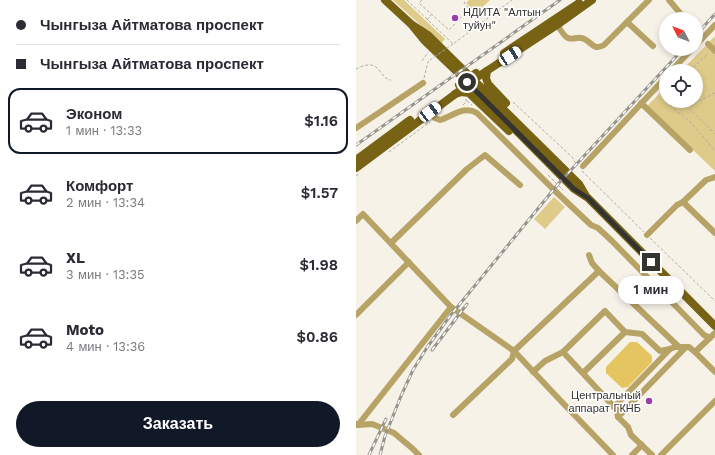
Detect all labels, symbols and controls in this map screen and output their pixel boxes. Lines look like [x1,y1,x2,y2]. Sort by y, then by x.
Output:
place label: НДИТА "Алтын туйун" [463,6,541,32]
north arrow [659,12,703,56]
map controls [659,12,703,108]
marker: НДИТА "Алтын туйун" [450,13,460,23]
text: Чынгыза Айтматова проспект [40,16,264,34]
car [497,44,523,68]
text: Чынгыза Айтматова проспект [40,55,264,73]
button: locate [659,64,703,108]
route start [458,73,476,91]
car [417,100,443,124]
icon: car [18,103,54,139]
text: Эконом [66,105,122,123]
text: $1.16 [304,112,338,130]
text: 1 мин · 13:33 [66,123,142,138]
icon: car [18,175,54,211]
text: Комфорт [66,177,133,195]
text: $1.57 [301,184,338,202]
text: 2 мин · 13:34 [66,195,145,210]
icon: car [18,247,54,283]
text: XL [66,249,85,267]
route end [642,253,660,271]
text: $1.98 [299,256,338,274]
text: 3 мин · 13:35 [66,267,145,282]
callout: 1 мин [618,276,684,304]
text: 1 мин [634,282,668,297]
icon: car [18,319,54,355]
text: Moto [66,321,104,339]
text: $0.86 [296,328,338,346]
text: 4 мин · 13:36 [66,339,145,354]
place label: Центральный аппарат ГКНБ [569,389,641,415]
marker: Центральный аппарат ГКНБ [644,396,654,406]
button: Заказать [16,401,340,447]

